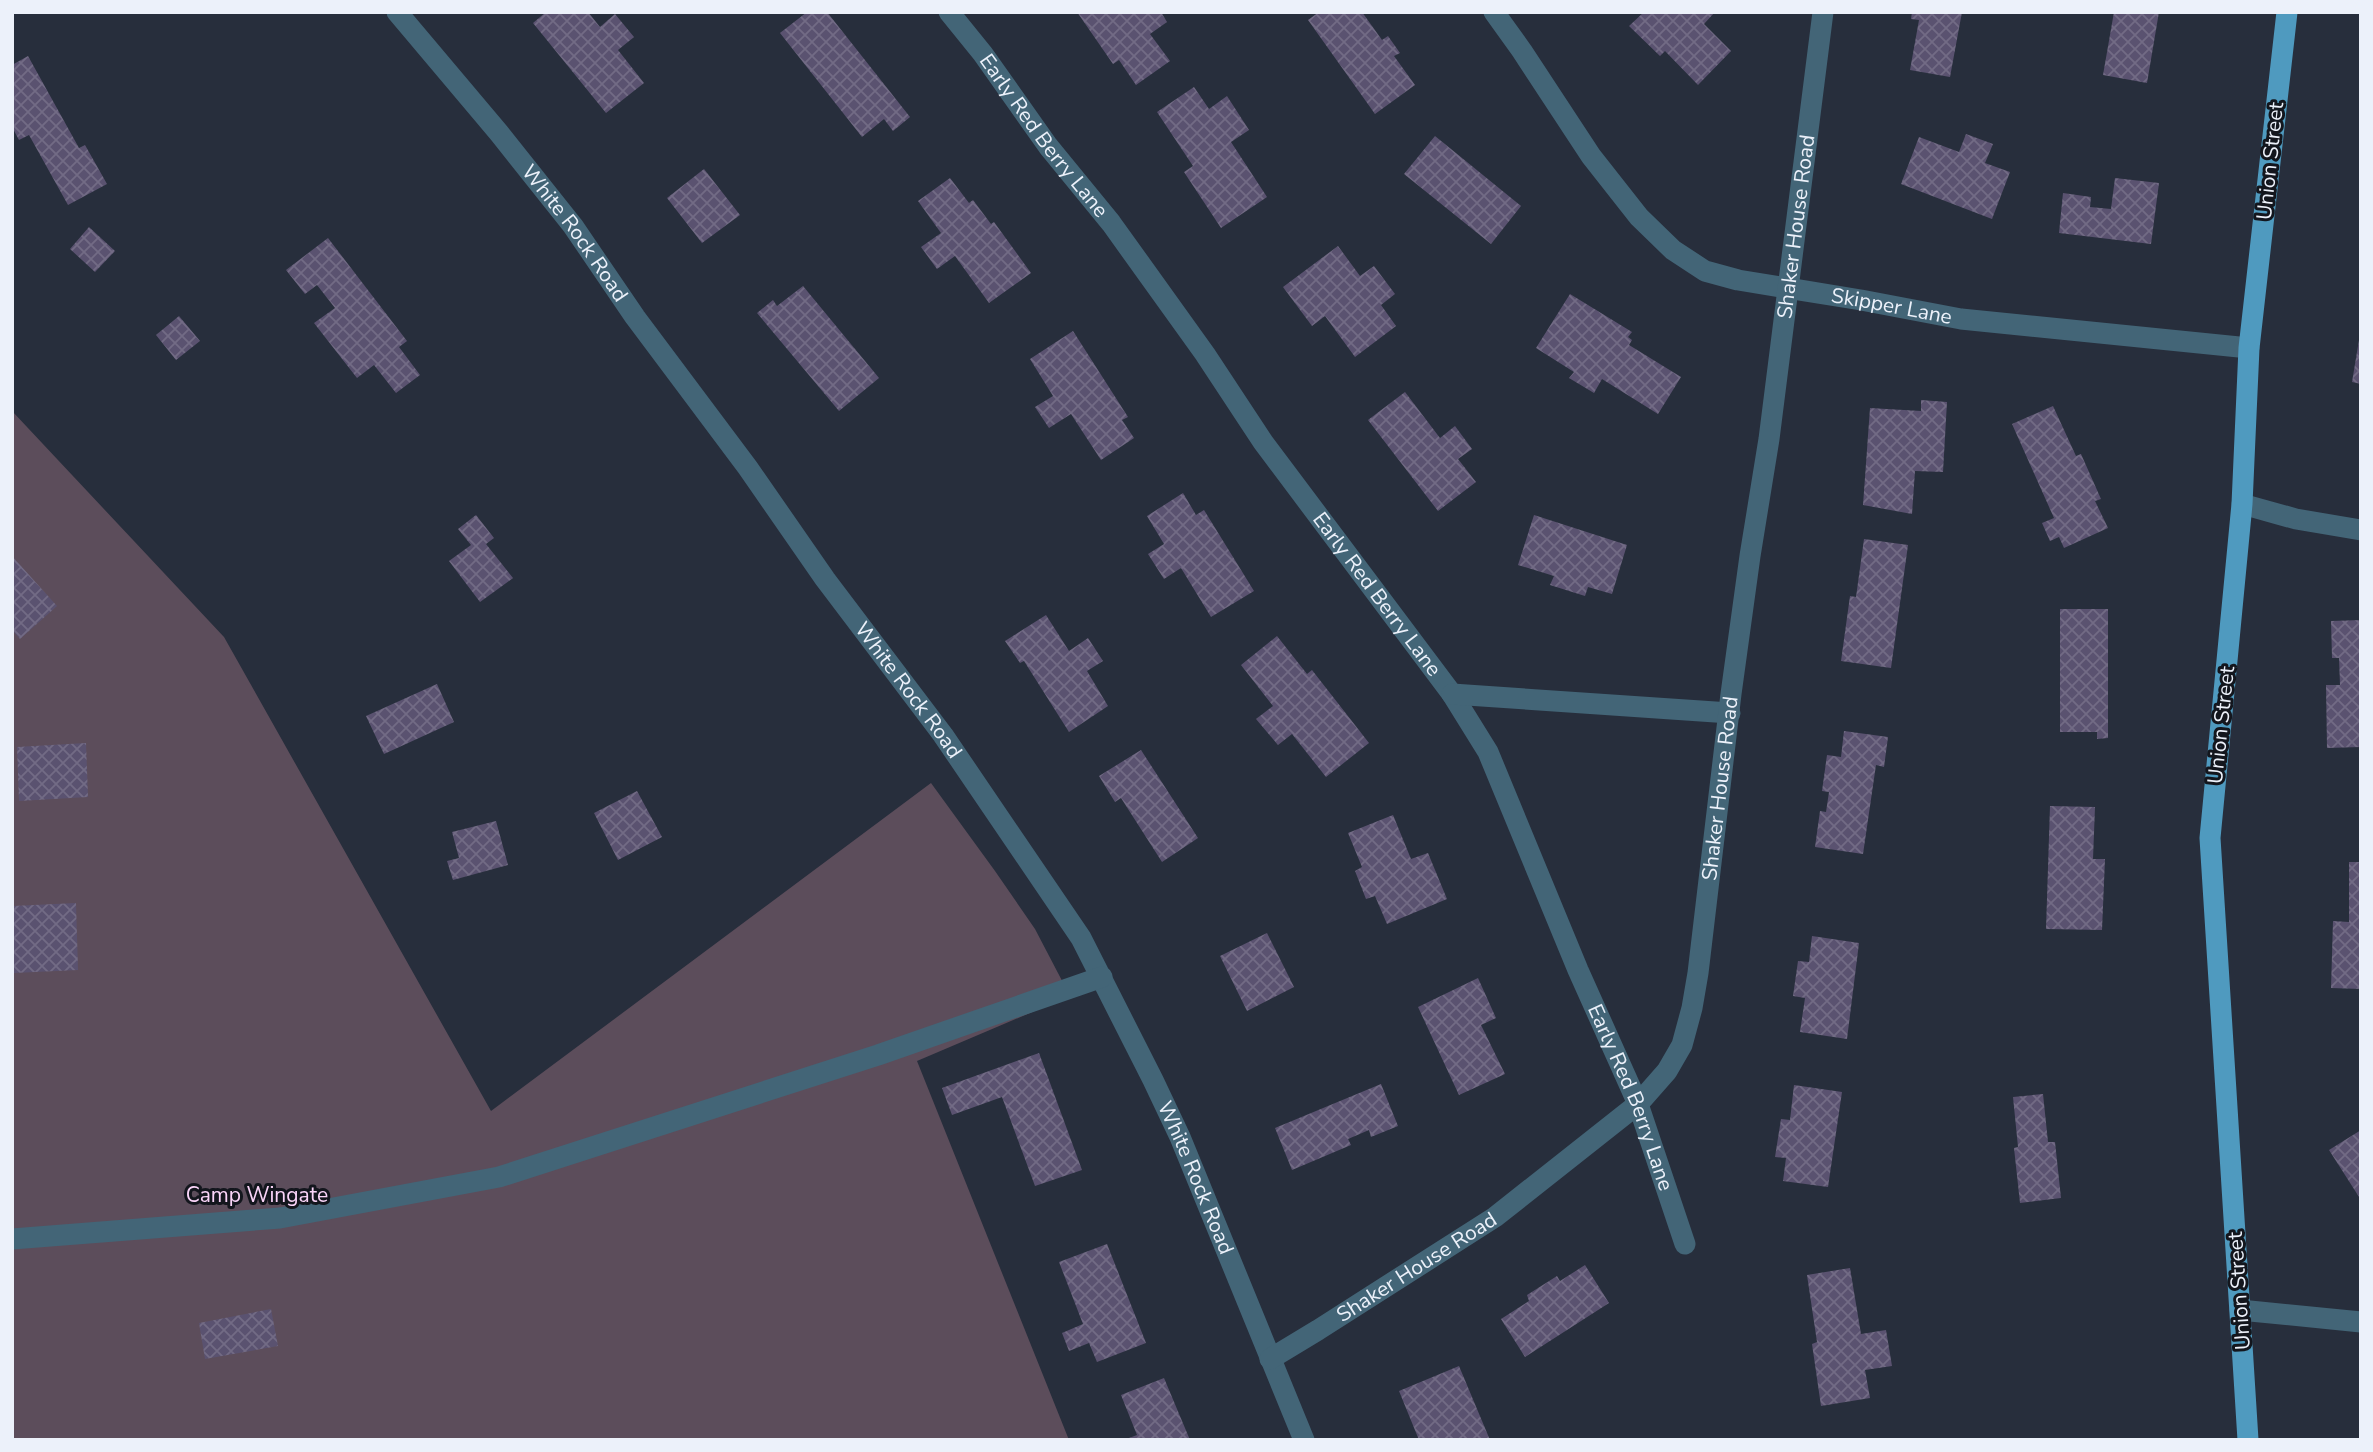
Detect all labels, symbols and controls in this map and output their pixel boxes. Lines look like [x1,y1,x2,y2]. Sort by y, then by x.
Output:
street label: Early Red Berry Lane [973,48,1115,223]
street label: Union Street [2250,100,2290,221]
street label: Shaker House Road [1770,133,1821,320]
street label: White Rock Road [515,159,635,307]
street label: Skipper Lane [1829,281,1955,331]
street label: Early Red Berry Lane [1306,506,1448,682]
street label: White Rock Road [848,616,969,764]
street label: Union Street [2201,664,2241,785]
street label: Shaker House Road [1695,695,1745,882]
street label: Early Red Berry Lane [1581,1000,1680,1194]
street label: White Rock Road [1151,1097,1241,1259]
park label: Camp Wingate [186,1181,328,1209]
street label: Shaker House Road [1331,1205,1502,1329]
street label: Union Street [2221,1230,2257,1351]

